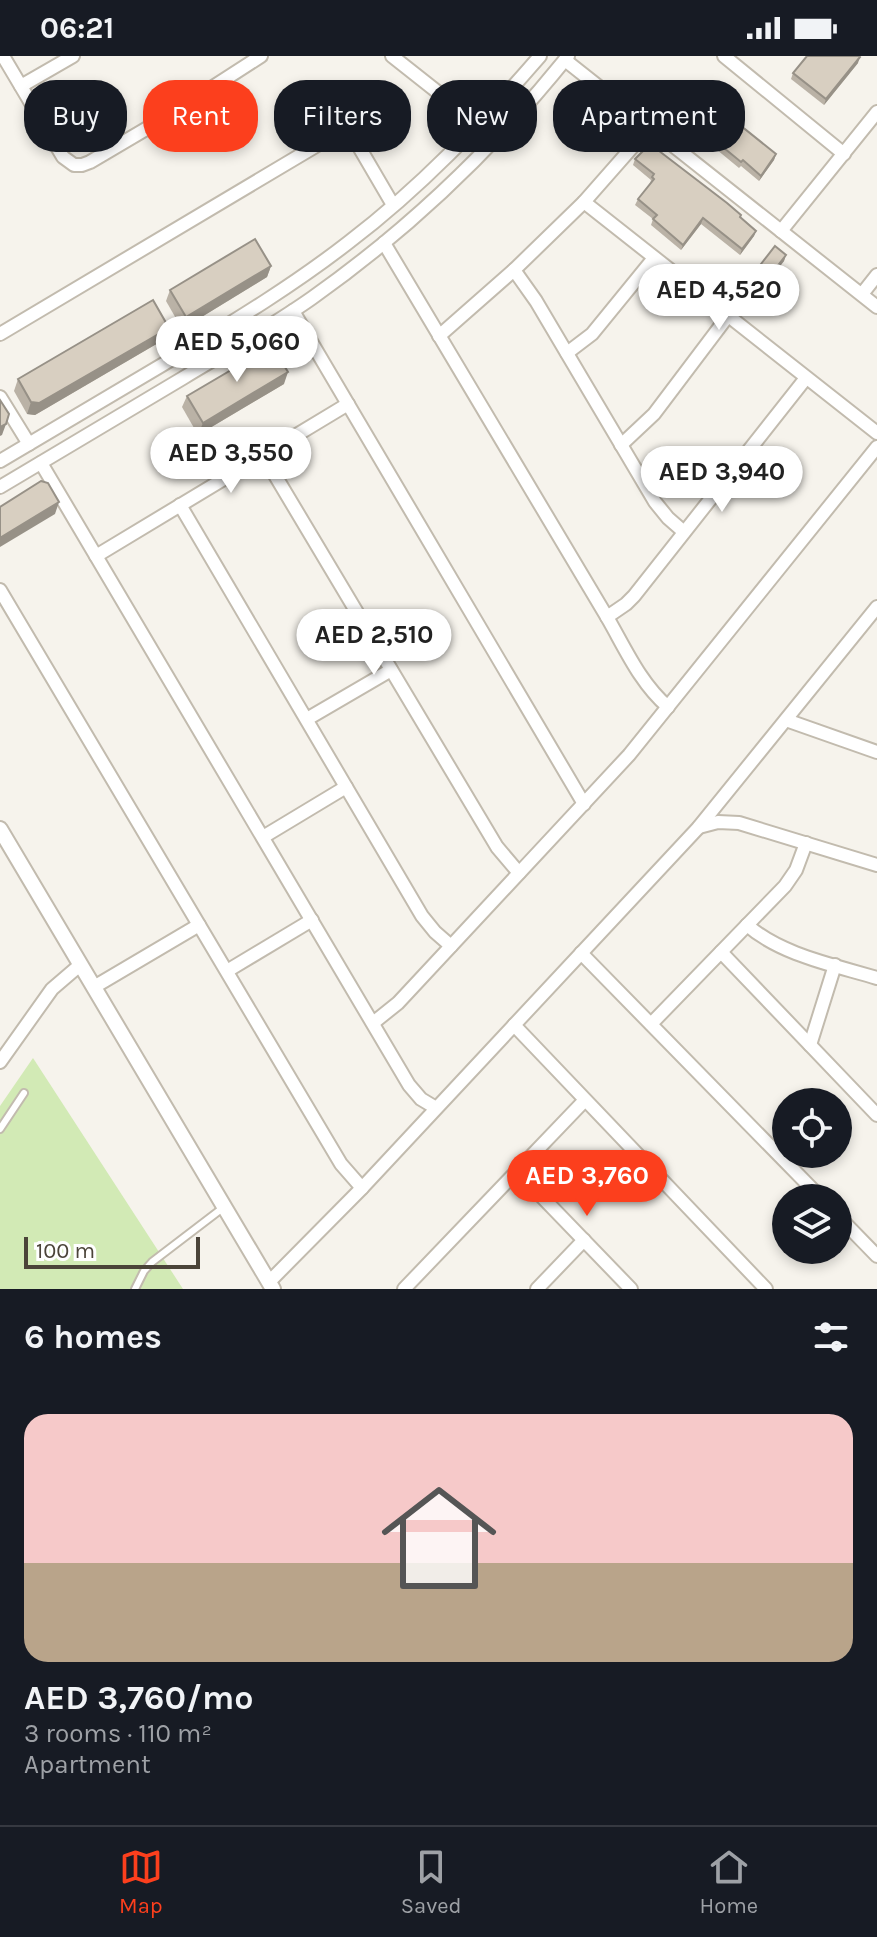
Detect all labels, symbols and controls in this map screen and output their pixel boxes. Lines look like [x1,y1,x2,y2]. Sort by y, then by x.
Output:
text: 06:21 [40,10,114,46]
chip: Buy [24,80,127,152]
chip: Rent [143,80,258,152]
chip: Filters [274,80,411,152]
chip: New [427,80,537,152]
chip: Apartment [553,80,745,152]
pin: AED 4,520 [627,264,811,332]
text: AED 4,520 [656,274,782,305]
pin: AED 5,060 [145,316,329,384]
text: AED 5,060 [174,326,300,357]
pin: AED 3,550 [139,427,323,495]
text: AED 3,550 [168,437,294,468]
pin: AED 3,940 [630,446,814,514]
text: AED 3,940 [659,456,785,487]
pin: AED 2,510 [282,609,466,677]
text: AED 2,510 [314,619,434,650]
map controls [772,1088,852,1264]
button: locate [772,1088,852,1168]
pin: AED 3,760 [495,1150,679,1218]
text: AED 3,760 [525,1160,649,1191]
button: layers [772,1184,852,1264]
scale bar [24,1233,200,1269]
text: 100 m [36,1238,95,1264]
icon: filters [809,1315,853,1359]
text: 6 homes [24,1317,162,1357]
icon: home [367,1466,511,1610]
text: AED 3,760/mo [24,1678,254,1718]
text: 3 rooms · 110 m² [24,1718,212,1749]
text: Apartment [24,1749,151,1780]
tab: Map [119,1845,163,1919]
tab: Saved [401,1845,462,1919]
tab: Home [699,1845,758,1919]

